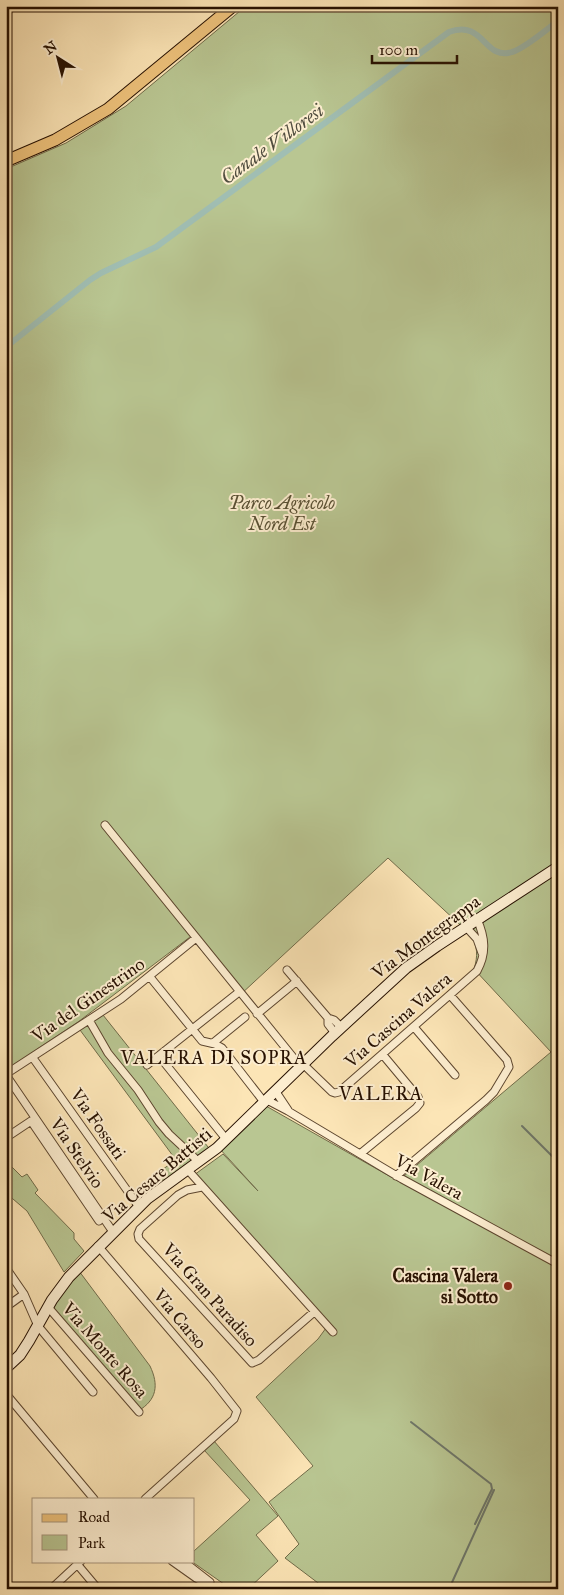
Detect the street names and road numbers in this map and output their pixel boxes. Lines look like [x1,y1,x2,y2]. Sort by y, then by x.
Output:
street label: Via Montegrappa [367,890,485,985]
street label: Via del Ginestrino [26,953,149,1048]
street label: Via Cascina Valera [339,967,456,1073]
street label: Via Fossati [65,1083,130,1164]
street label: Via Stelvio [45,1113,109,1193]
street label: Via Cesare Battisti [97,1123,216,1228]
street label: Via Valera [390,1149,467,1205]
street label: Via Gran Paradiso [157,1238,262,1351]
street label: Via Carso [148,1284,211,1353]
street label: Via Monte Rosa [57,1297,153,1403]

